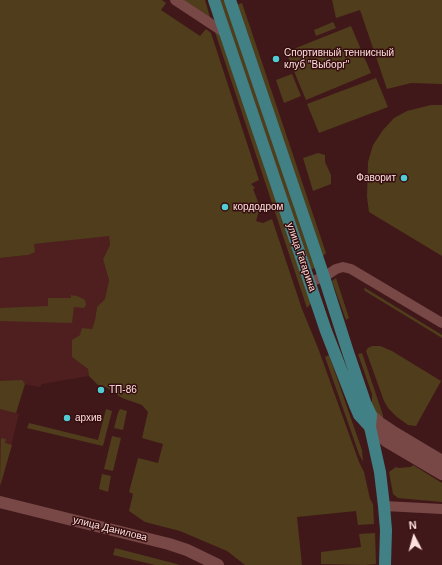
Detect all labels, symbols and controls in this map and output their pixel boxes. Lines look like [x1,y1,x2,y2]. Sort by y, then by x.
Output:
place label: Спортивный теннисный клуб "Выборг" [284,47,394,70]
marker: Спортивный теннисный клуб "Выборг" [271,54,281,64]
place label: Фаворит [356,172,396,184]
marker: Фаворит [399,173,409,183]
place label: кордодром [233,201,283,213]
marker: кордодром [220,202,230,212]
street label: улица Гагарина [284,221,318,293]
place label: ТП-86 [109,384,137,396]
marker: ТП-86 [96,385,106,395]
place label: архив [75,412,102,424]
marker: архив [62,413,72,423]
street label: улица Данилова [72,514,148,544]
north arrow [394,517,434,557]
text: N [408,519,417,531]

